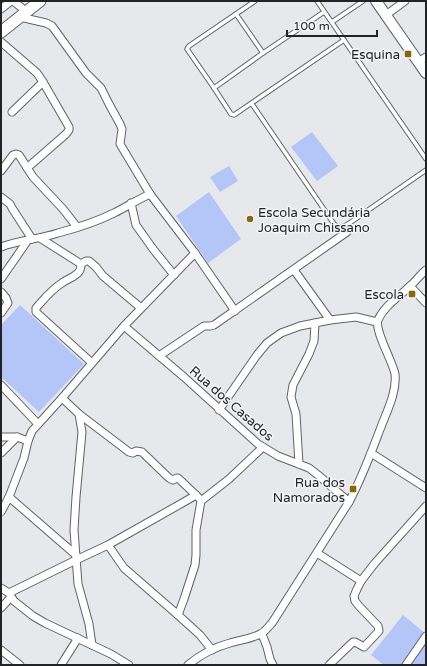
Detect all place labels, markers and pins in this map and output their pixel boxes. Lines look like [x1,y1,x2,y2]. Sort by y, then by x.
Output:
place label: Esquina [351,47,400,63]
marker: Esquina [403,49,413,59]
place label: Escola Secundária Joaquim Chissano [258,205,370,236]
marker: Escola Secundária Joaquim Chissano [245,214,255,224]
place label: Escola [364,287,404,303]
marker: Escola [407,289,417,299]
place label: Rua dos Namorados [273,475,345,506]
marker: Rua dos Namorados [348,484,358,494]

